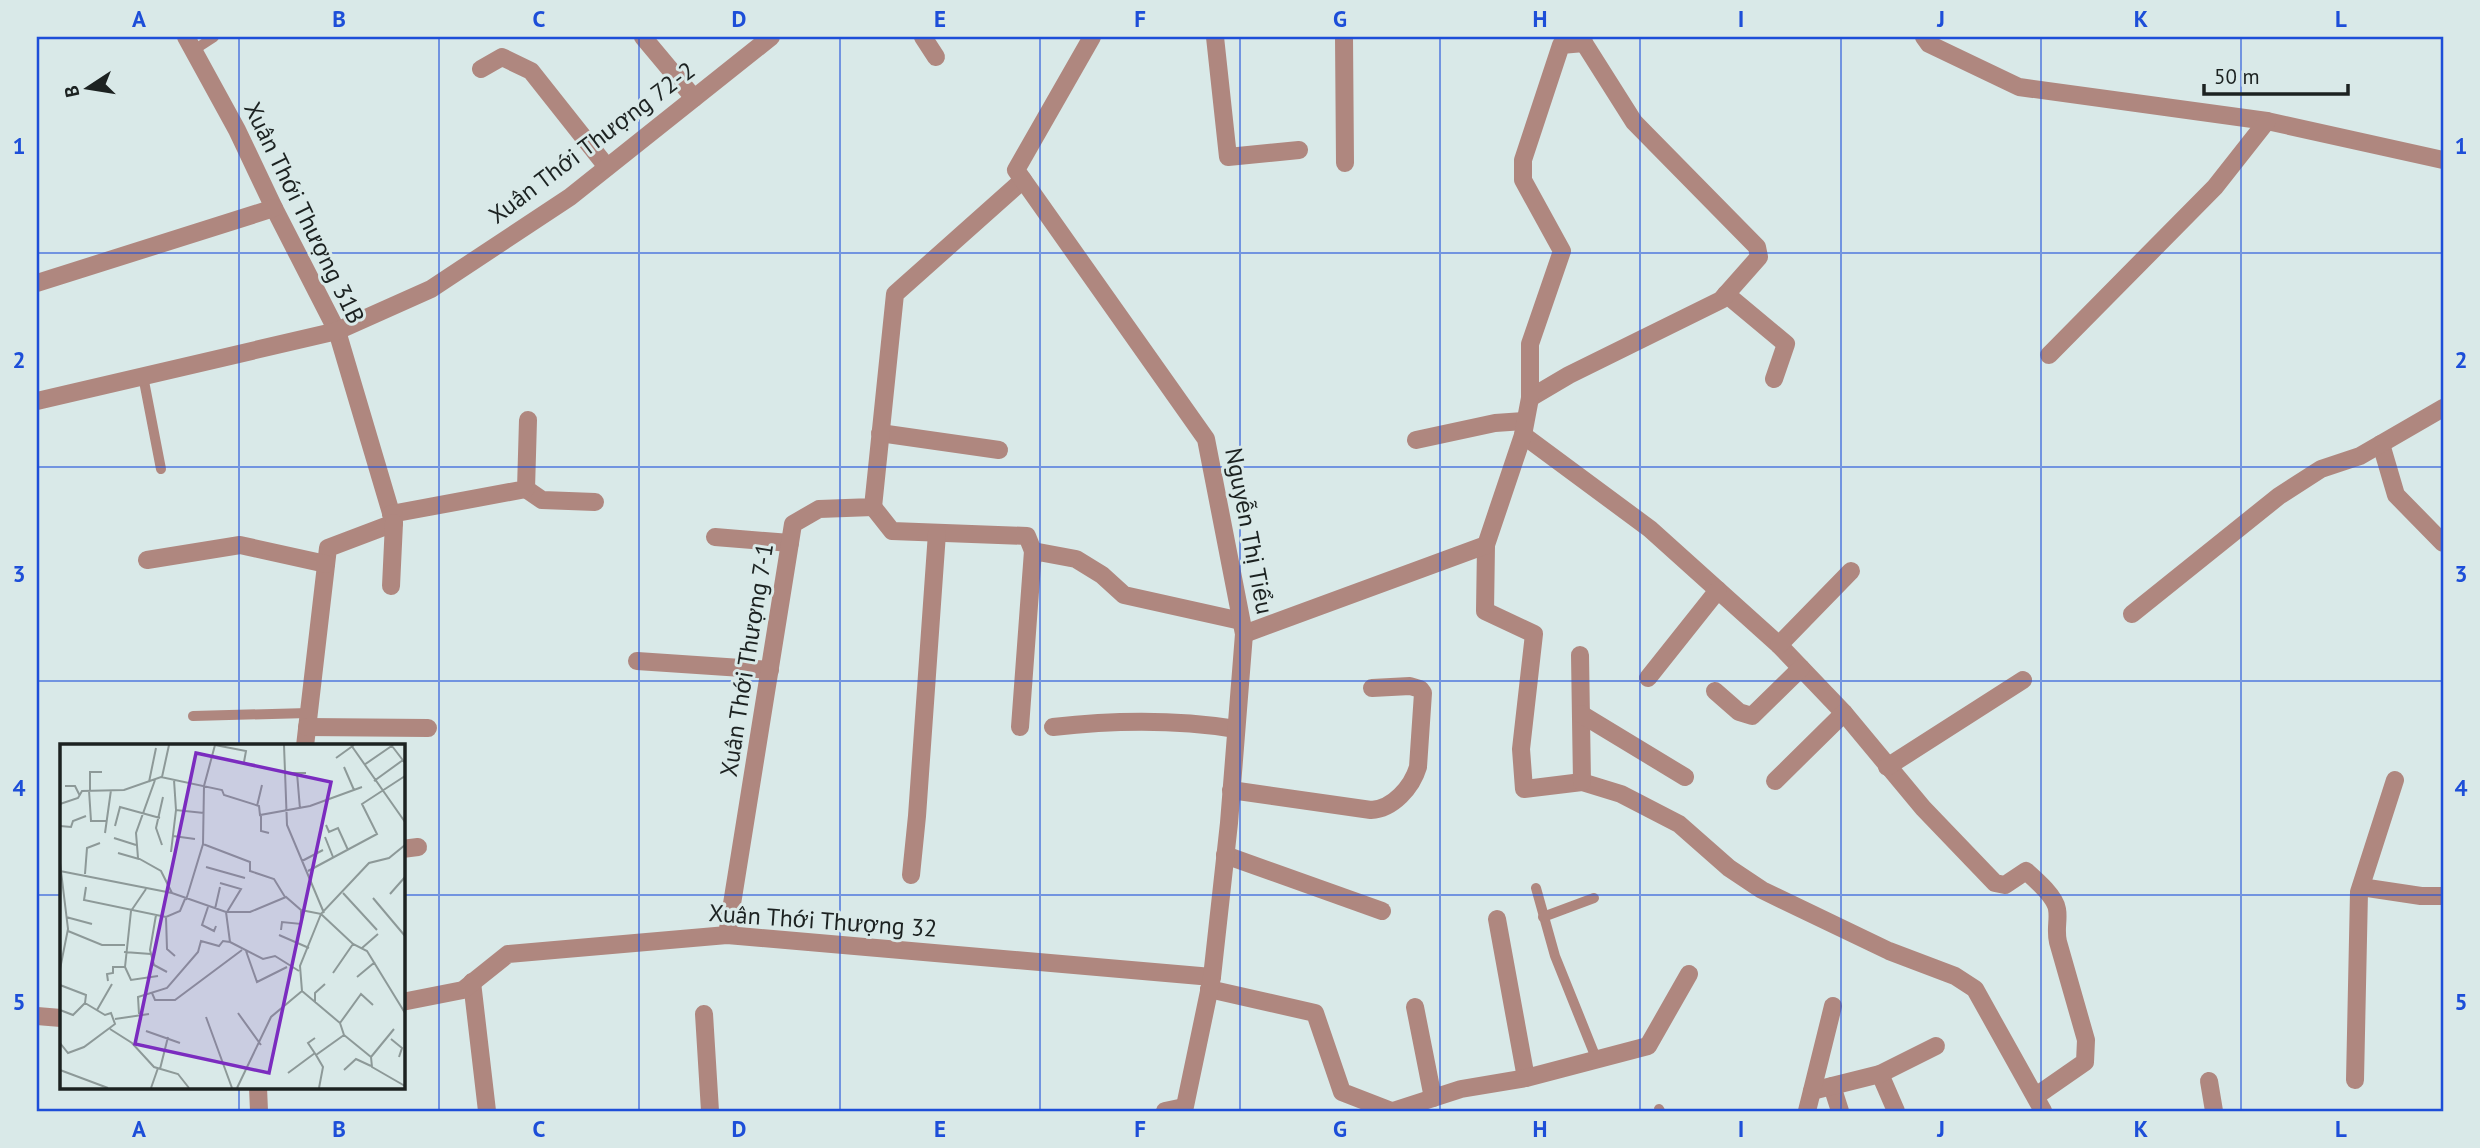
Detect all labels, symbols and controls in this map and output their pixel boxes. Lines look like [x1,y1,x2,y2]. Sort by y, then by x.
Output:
text: A [132,4,146,33]
text: B [332,4,346,33]
text: C [533,4,546,33]
text: D [732,4,746,33]
text: E [934,4,946,33]
text: F [1134,4,1146,33]
text: G [1333,4,1347,33]
text: H [1533,4,1547,33]
text: I [1738,4,1744,33]
text: J [1936,4,1945,33]
text: K [2134,4,2148,33]
text: L [2335,4,2347,33]
north arrow [52,52,122,122]
scale bar [2204,52,2347,96]
street label: Xuân Thới Thượng 72-2 [482,55,701,230]
text: 50 m [2214,63,2260,90]
text: B [58,84,84,100]
street label: Xuân Thới Thượng 31B [237,97,372,329]
text: 1 [12,131,26,160]
text: 1 [2454,131,2468,160]
text: 2 [12,345,26,374]
text: 2 [2454,345,2468,374]
street label: Nguyễn Thị Tiểu [1218,445,1281,617]
street label: Xuân Thới Thượng 7-1 [713,541,780,779]
text: 3 [12,559,26,588]
text: 3 [2454,559,2468,588]
inset map [60,744,404,1088]
text: 4 [12,773,26,802]
text: 4 [2454,773,2468,802]
street label: Xuân Thới Thượng 32 [708,897,938,944]
text: 5 [12,987,26,1016]
text: 5 [2454,987,2468,1016]
text: A [132,1114,146,1143]
text: B [332,1114,346,1143]
text: C [533,1114,546,1143]
text: D [732,1114,746,1143]
text: E [934,1114,946,1143]
text: F [1134,1114,1146,1143]
text: G [1333,1114,1347,1143]
text: H [1533,1114,1547,1143]
text: I [1738,1114,1744,1143]
text: J [1936,1114,1945,1143]
text: K [2134,1114,2148,1143]
text: L [2335,1114,2347,1143]

